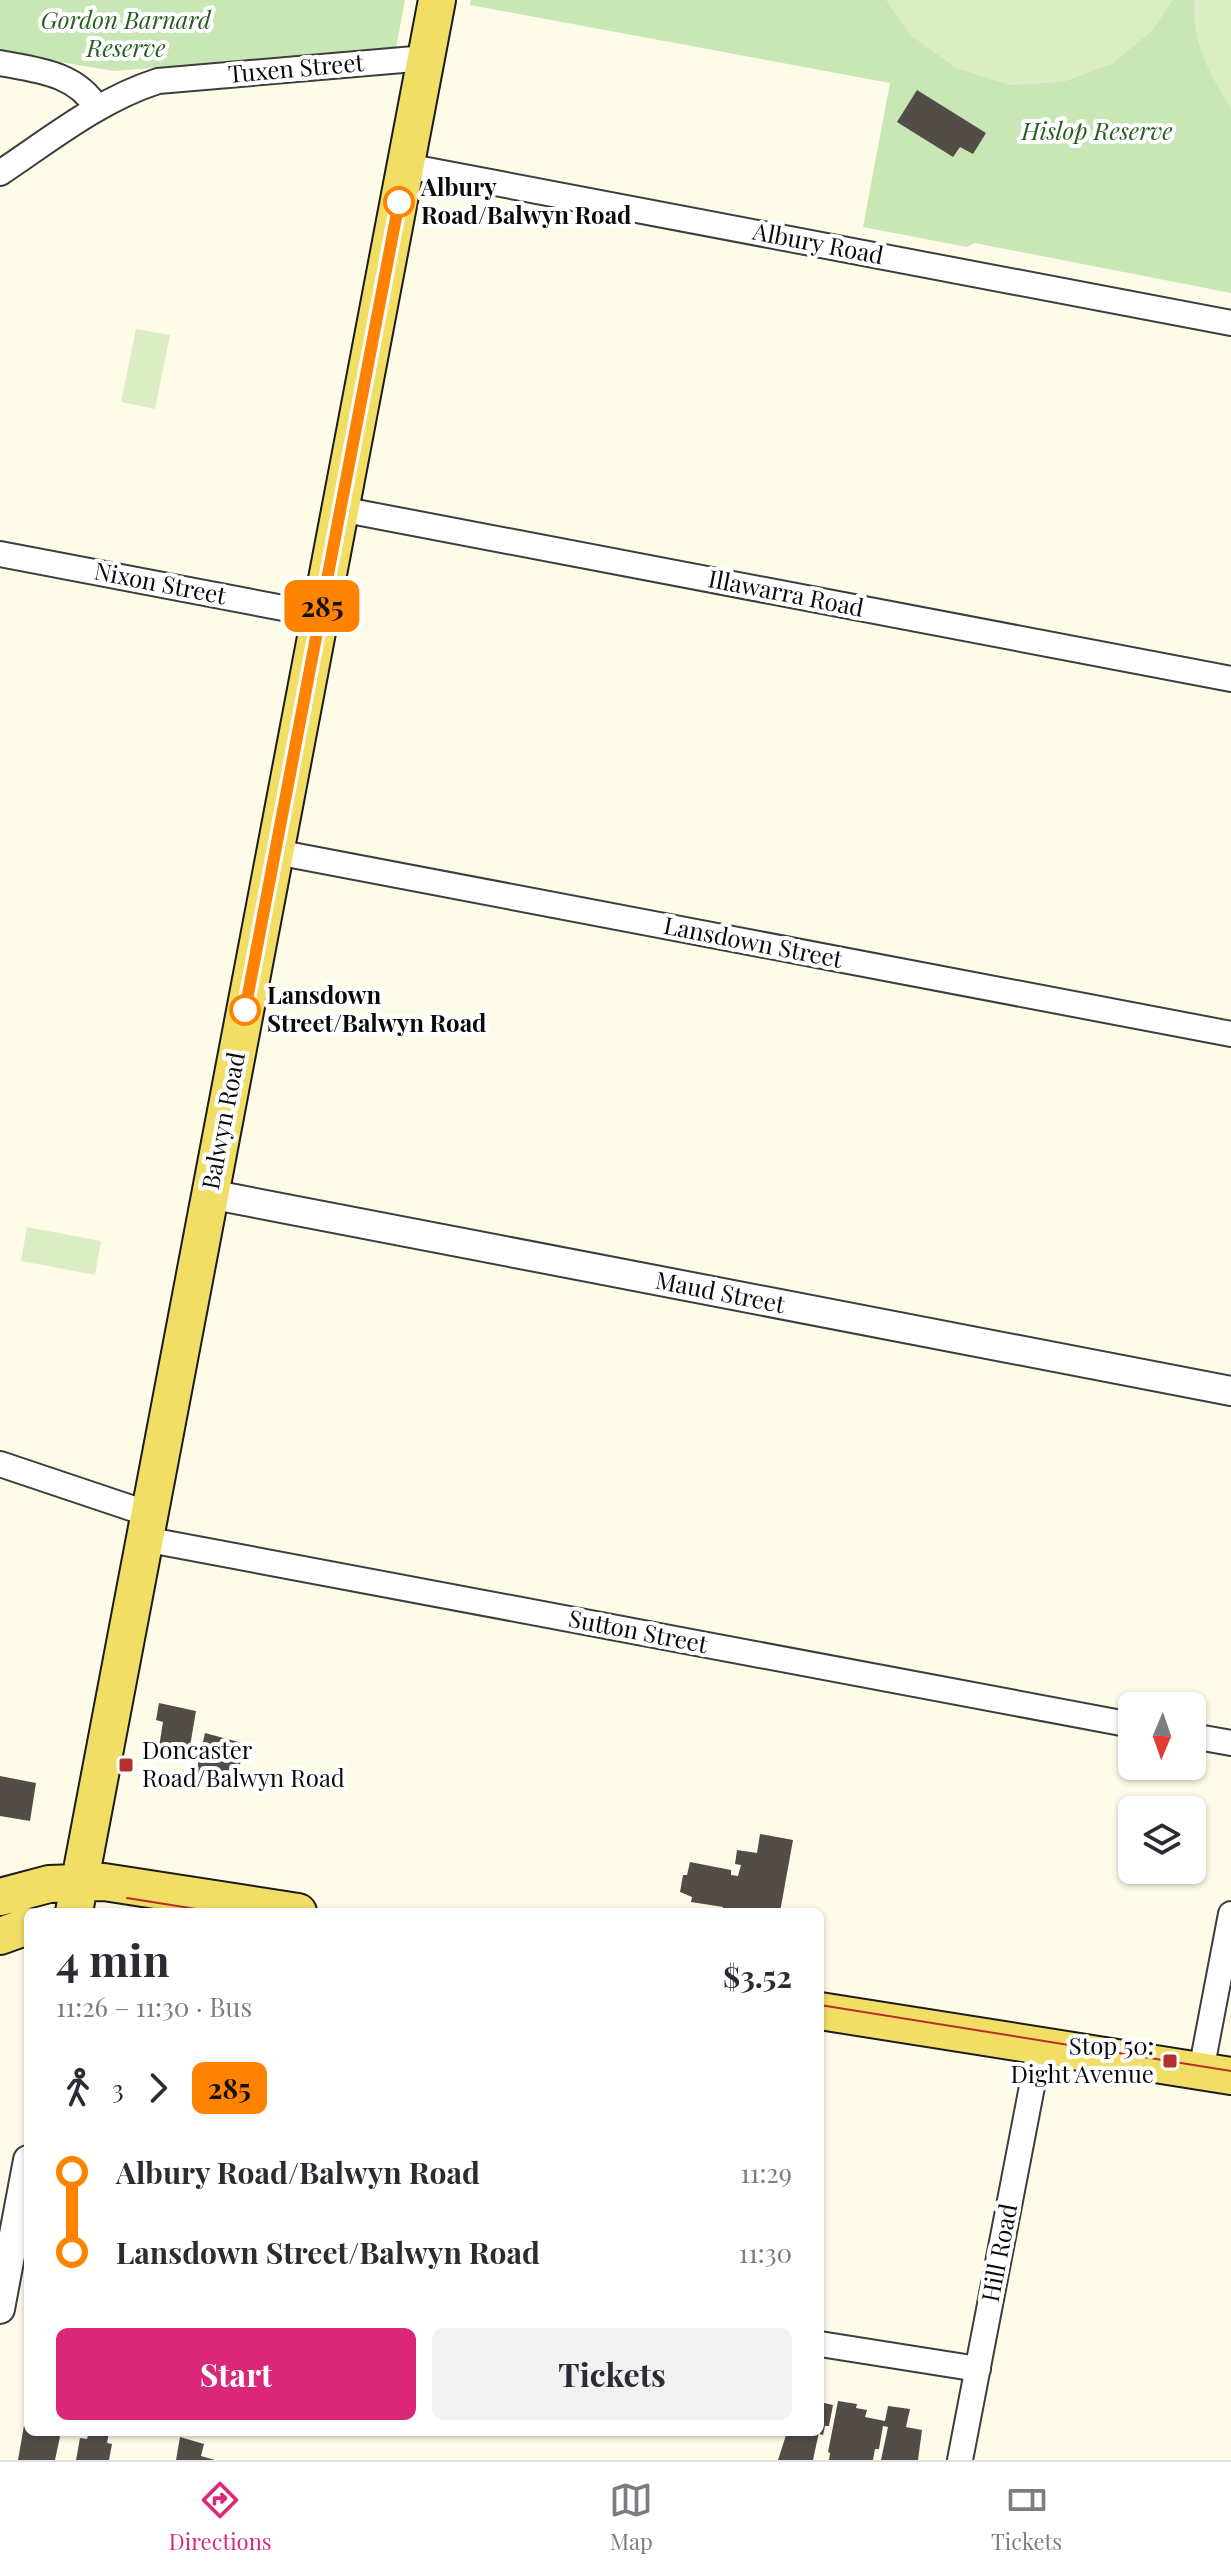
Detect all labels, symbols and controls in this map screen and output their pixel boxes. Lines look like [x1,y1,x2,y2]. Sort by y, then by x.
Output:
park label: Gordon Barnard Reserve [41,3,212,63]
street label: Tuxen Street [227,45,366,89]
park label: Hislop Reserve [1021,114,1172,146]
place label: Albury Road/Balwyn Road [420,170,631,230]
marker: Albury Road/Balwyn Road [384,187,414,217]
street label: Albury Road [749,214,886,270]
street label: Nixon Street [92,554,230,611]
street label: Illawarra Road [706,561,867,623]
line badge: 285 [276,580,368,632]
text: 285 [300,587,344,624]
street label: Lansdown Street [661,908,846,974]
place label: Lansdown Street/Balwyn Road [267,978,486,1038]
marker: Lansdown Street/Balwyn Road [230,995,260,1025]
street label: Balwyn Road [193,1049,251,1192]
street label: Maud Street [653,1263,788,1319]
street label: Sutton Street [566,1601,711,1659]
north arrow [1118,1692,1206,1780]
map controls [1118,1692,1206,1884]
place label: Doncaster Road/Balwyn Road [142,1733,345,1793]
marker: Doncaster Road/Balwyn Road [117,1756,135,1774]
button: layers [1118,1796,1206,1884]
text: 4 min [56,1929,170,1988]
text: $3.52 [723,1956,792,1996]
text: 11:26 – 11:30 · Bus [56,1989,252,2024]
place label: Stop 50: Dight Avenue [1010,2029,1154,2089]
marker: Stop 50: Dight Avenue [1161,2052,1179,2070]
icon: walk [56,2066,100,2110]
icon: forward [136,2066,180,2110]
text: 285 [208,2069,251,2106]
text: 3 [112,2071,124,2106]
text: Albury Road/Balwyn Road [116,2152,480,2192]
text: 11:29 [740,2155,792,2190]
street label: Hill Road [973,2201,1023,2305]
text: Lansdown Street/Balwyn Road [116,2232,540,2272]
text: 11:30 [739,2235,792,2270]
button: Start [56,2328,416,2420]
button: Tickets [432,2328,792,2420]
tab: Directions [169,2478,272,2556]
tab: Map [609,2478,653,2556]
tab: Tickets [991,2478,1062,2556]

